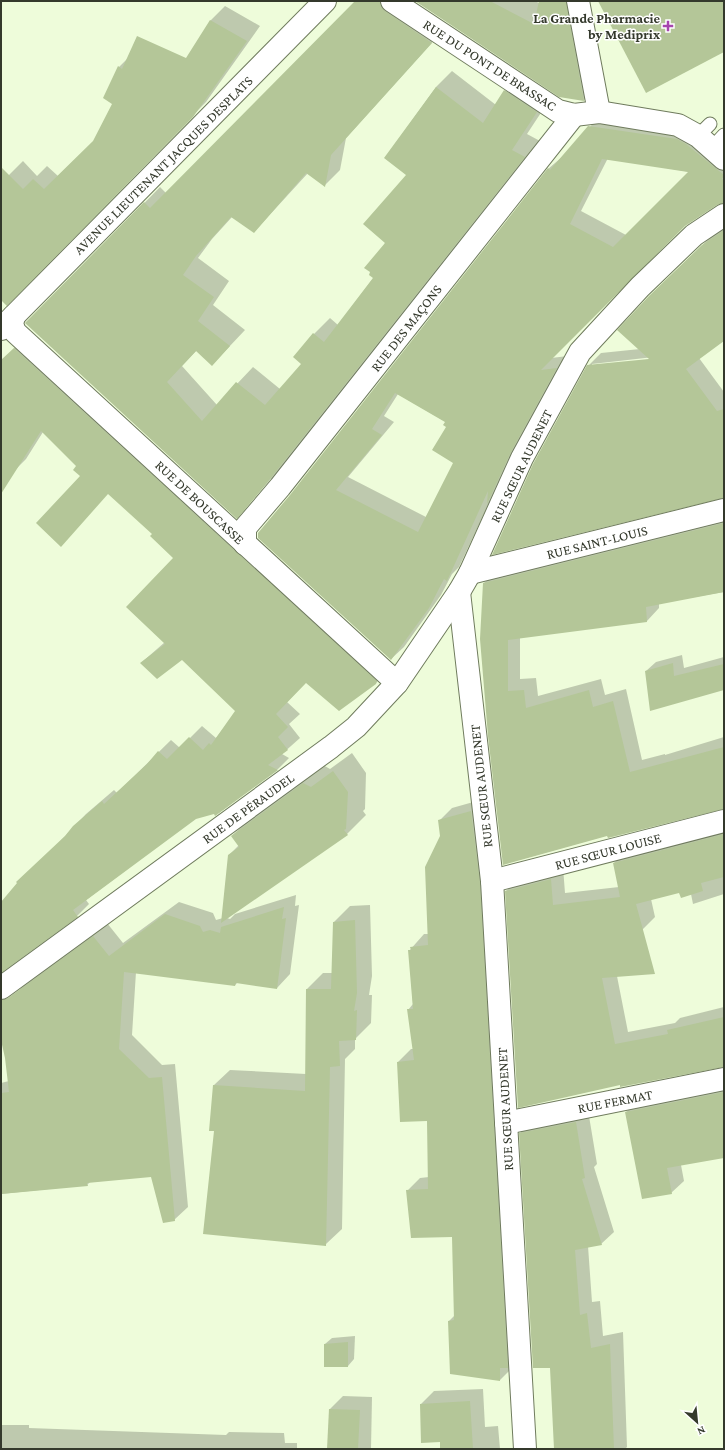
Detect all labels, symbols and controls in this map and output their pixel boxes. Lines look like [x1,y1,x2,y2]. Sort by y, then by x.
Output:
place label: La Grande Pharmacie by Mediprix [533,10,661,42]
street label: RUE DU PONT DE BRASSAC [420,16,560,114]
marker: La Grande Pharmacie by Mediprix [663,21,673,31]
street label: AVENUE LIEUTENANT JACQUES DESPLATS [70,72,256,258]
street label: RUE DES MAÇONS [367,281,445,375]
street label: RUE SŒUR AUDENET [487,407,555,525]
street label: RUE DE BOUSCASSE [152,457,248,548]
street label: RUE SAINT-LOUIS [545,522,650,562]
street label: RUE SŒUR AUDENET [467,723,495,848]
street label: RUE DE PÉRAUDEL [199,769,297,847]
street label: RUE SŒUR LOUISE [553,829,663,873]
street label: RUE SŒUR AUDENET [494,1046,516,1171]
street label: RUE FERMAT [576,1086,654,1116]
north arrow [677,1402,717,1442]
text: N [695,1424,708,1438]

